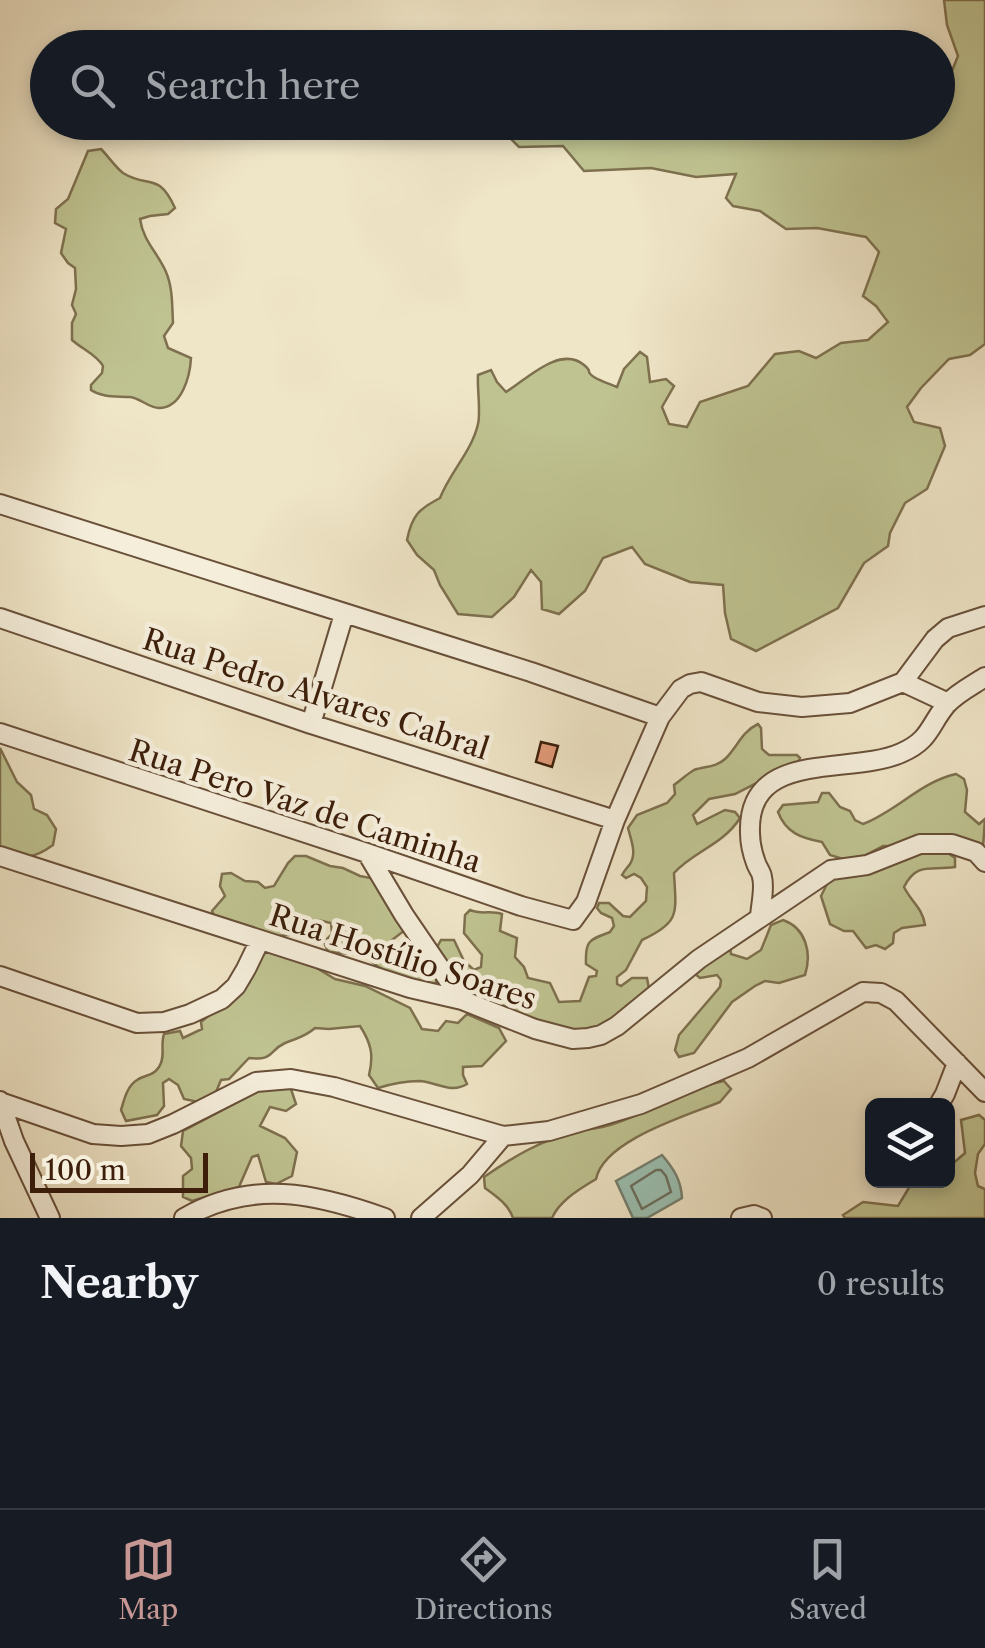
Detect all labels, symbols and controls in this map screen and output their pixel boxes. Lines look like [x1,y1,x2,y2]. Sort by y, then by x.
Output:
search box [30,30,955,140]
icon: search [65,58,120,113]
text: Search here [145,62,360,109]
street label: Rua Pedro Alvares Cabral [138,620,494,768]
street label: Rua Pero Vaz de Caminha [124,732,486,880]
street label: Rua Hostílio Soares [265,896,541,1018]
map controls [865,1098,955,1188]
button: layers [865,1098,955,1188]
scale bar [30,1148,208,1192]
text: 100 m [45,1153,126,1187]
text: Nearby [40,1257,198,1309]
text: 0 results [817,1264,945,1303]
tab: Map [118,1532,178,1626]
tab: Directions [414,1532,553,1626]
tab: Saved [789,1532,867,1626]

